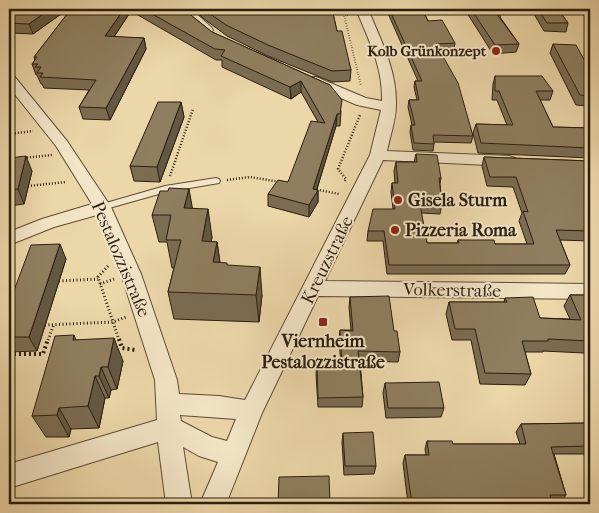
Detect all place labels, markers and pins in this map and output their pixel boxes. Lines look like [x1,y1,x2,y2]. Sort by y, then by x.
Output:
place label: Kolb Grünkonzept [367,42,487,60]
marker: Kolb Grünkonzept [490,45,502,57]
place label: Gisela Sturm [408,190,508,211]
marker: Gisela Sturm [392,194,404,206]
place label: Pizzeria Roma [405,220,517,241]
marker: Pizzeria Roma [389,224,401,236]
marker: Viernheim Pestalozzistraße [317,316,329,328]
place label: Viernheim Pestalozzistraße [261,331,385,373]

